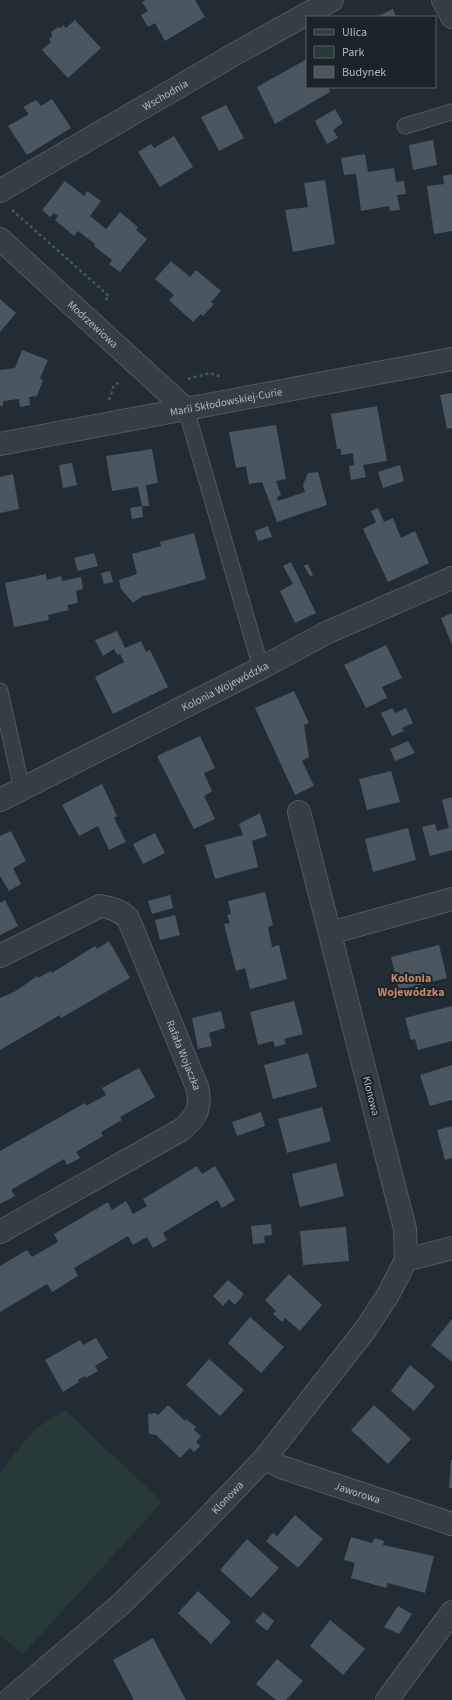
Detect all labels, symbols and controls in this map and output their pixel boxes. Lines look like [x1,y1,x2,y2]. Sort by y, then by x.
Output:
legend [306,16,436,88]
text: Ulica [342,24,367,41]
text: Park [342,44,364,61]
text: Budynek [342,64,386,81]
street label: Wschodnia [139,76,191,114]
street label: Modrzewiowa [64,297,122,351]
street label: Marii Skłodowskiej-Curie [169,383,284,419]
street label: Kolonia Wojewódzka [179,658,271,715]
district label: Kolonia Wojewódzka [378,970,444,1001]
street label: Rafała Wojaczka [163,1018,205,1092]
street label: Klonowa [359,1075,383,1117]
street label: Klonowa [208,1478,247,1517]
street label: Jaworowa [333,1478,382,1507]

